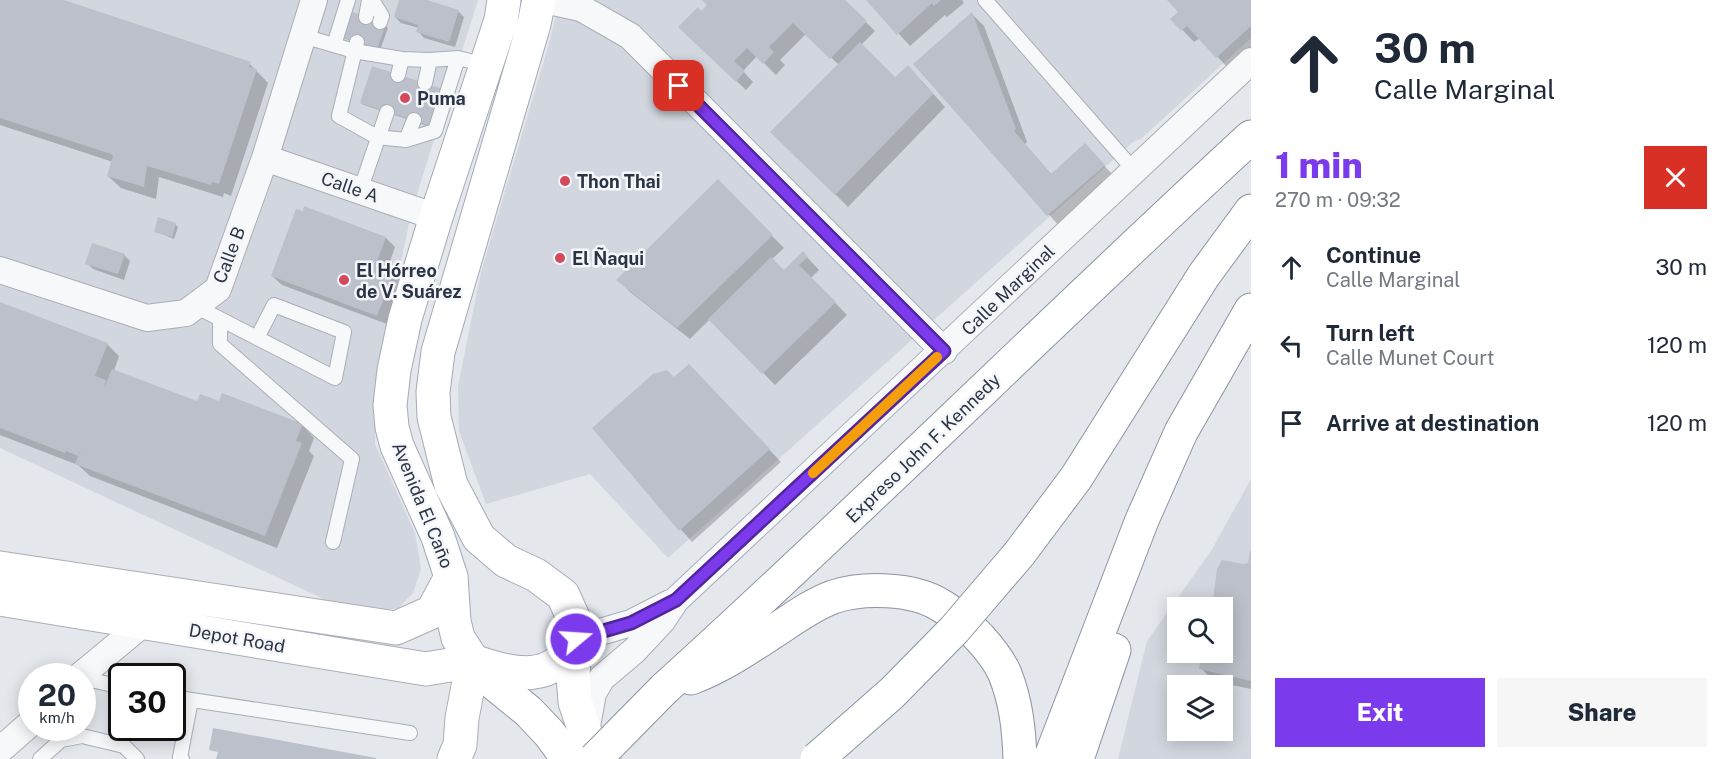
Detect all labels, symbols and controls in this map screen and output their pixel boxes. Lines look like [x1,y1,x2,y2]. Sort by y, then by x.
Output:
text: 30 m [1374,23,1476,72]
icon: ahead [1275,24,1353,102]
pin [653,60,704,111]
icon: arrive [662,69,695,102]
text: Calle Marginal [1374,73,1555,105]
place label: Puma [417,88,466,109]
marker: Puma [398,91,412,105]
text: 1 min [1275,144,1363,186]
button: close [1644,146,1707,209]
street label: Calle A [318,167,382,207]
place label: Thon Thai [577,171,661,192]
marker: Thon Thai [558,174,572,188]
text: 270 m · 09:32 [1275,188,1401,212]
street label: Calle B [209,224,249,286]
street label: Calle Marginal [957,240,1059,340]
text: Continue [1326,242,1421,268]
place label: El Ñaqui [572,247,644,269]
marker: El Ñaqui [553,251,567,265]
icon: ahead [1275,251,1308,284]
text: 30 m [1655,254,1707,280]
place label: El Hórreo de V. Suárez [356,260,462,302]
text: Calle Marginal [1326,268,1460,292]
marker: El Hórreo de V. Suárez [337,273,351,287]
text: Turn left [1326,320,1415,346]
icon: left [1275,329,1308,362]
text: 120 m [1647,332,1707,358]
text: Calle Munet Court [1326,346,1495,370]
street label: Expreso John F. Kennedy [842,369,1005,527]
icon: arrive [1275,407,1308,440]
text: Arrive at destination [1326,410,1539,436]
text: 120 m [1647,410,1707,436]
street label: Avenida El Caño [388,439,458,571]
map controls [1167,597,1233,741]
button: search [1167,597,1233,663]
position arrow [544,607,608,671]
street label: Depot Road [187,619,287,657]
speed limit sign: 30 [108,663,186,741]
button: layers [1167,675,1233,741]
text: 20 [38,677,76,713]
button: Exit [1275,678,1485,747]
button: Share [1497,678,1707,747]
text: km/h [39,709,75,726]

